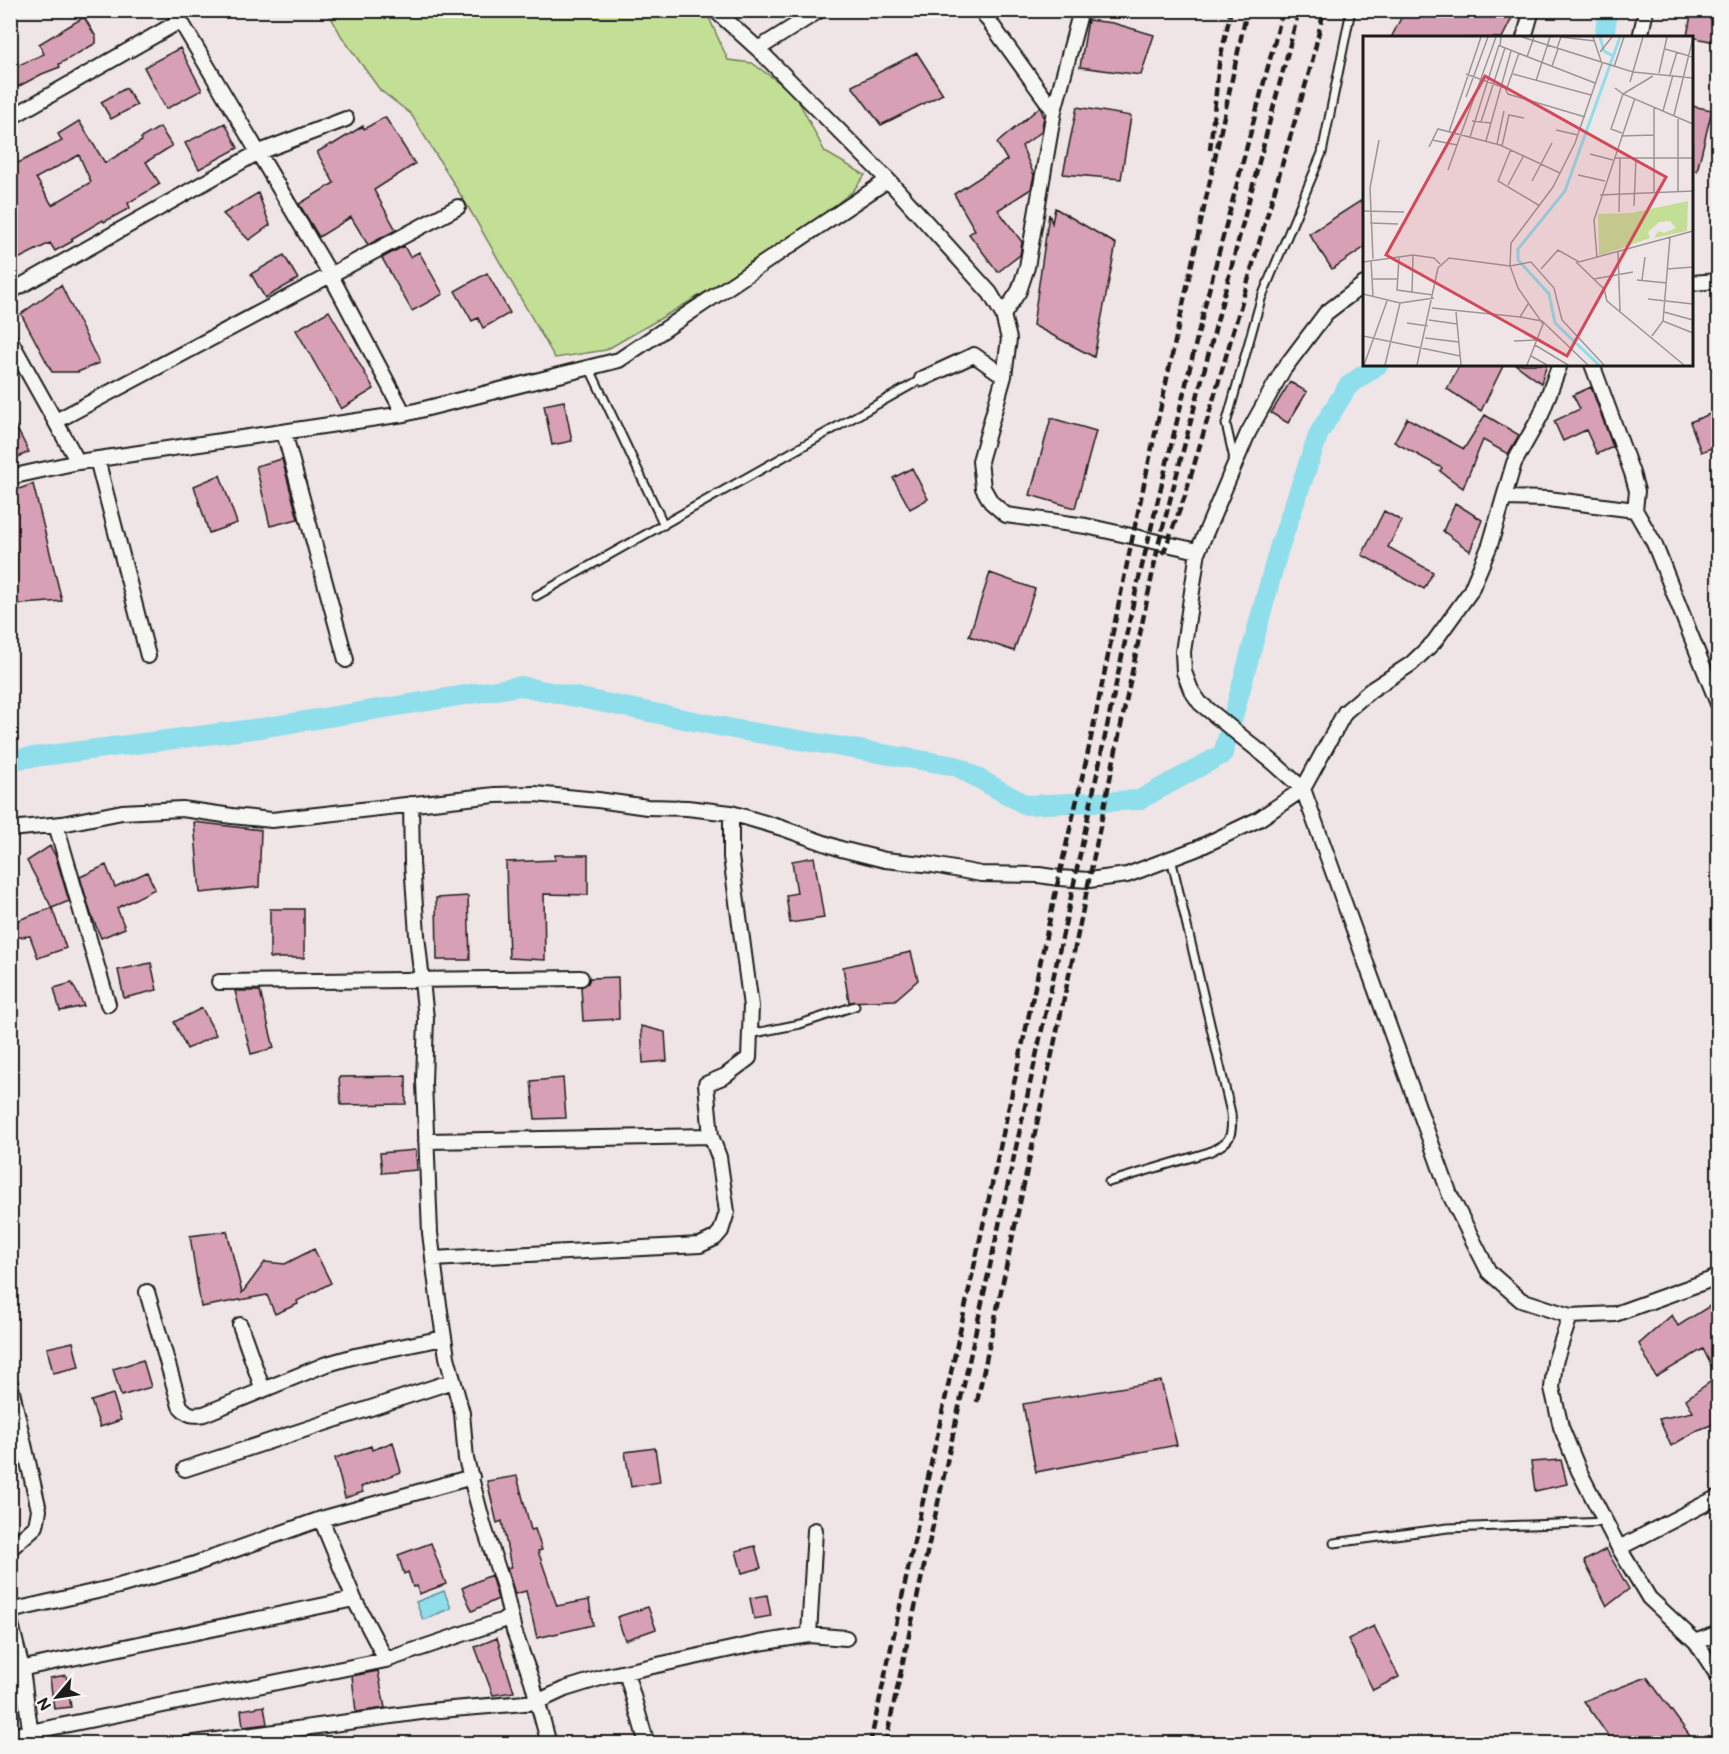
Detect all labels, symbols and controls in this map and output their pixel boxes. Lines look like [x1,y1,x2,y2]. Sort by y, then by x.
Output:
inset map [1363,36,1693,366]
north arrow [27,1667,87,1727]
text: N [34,1694,56,1713]

